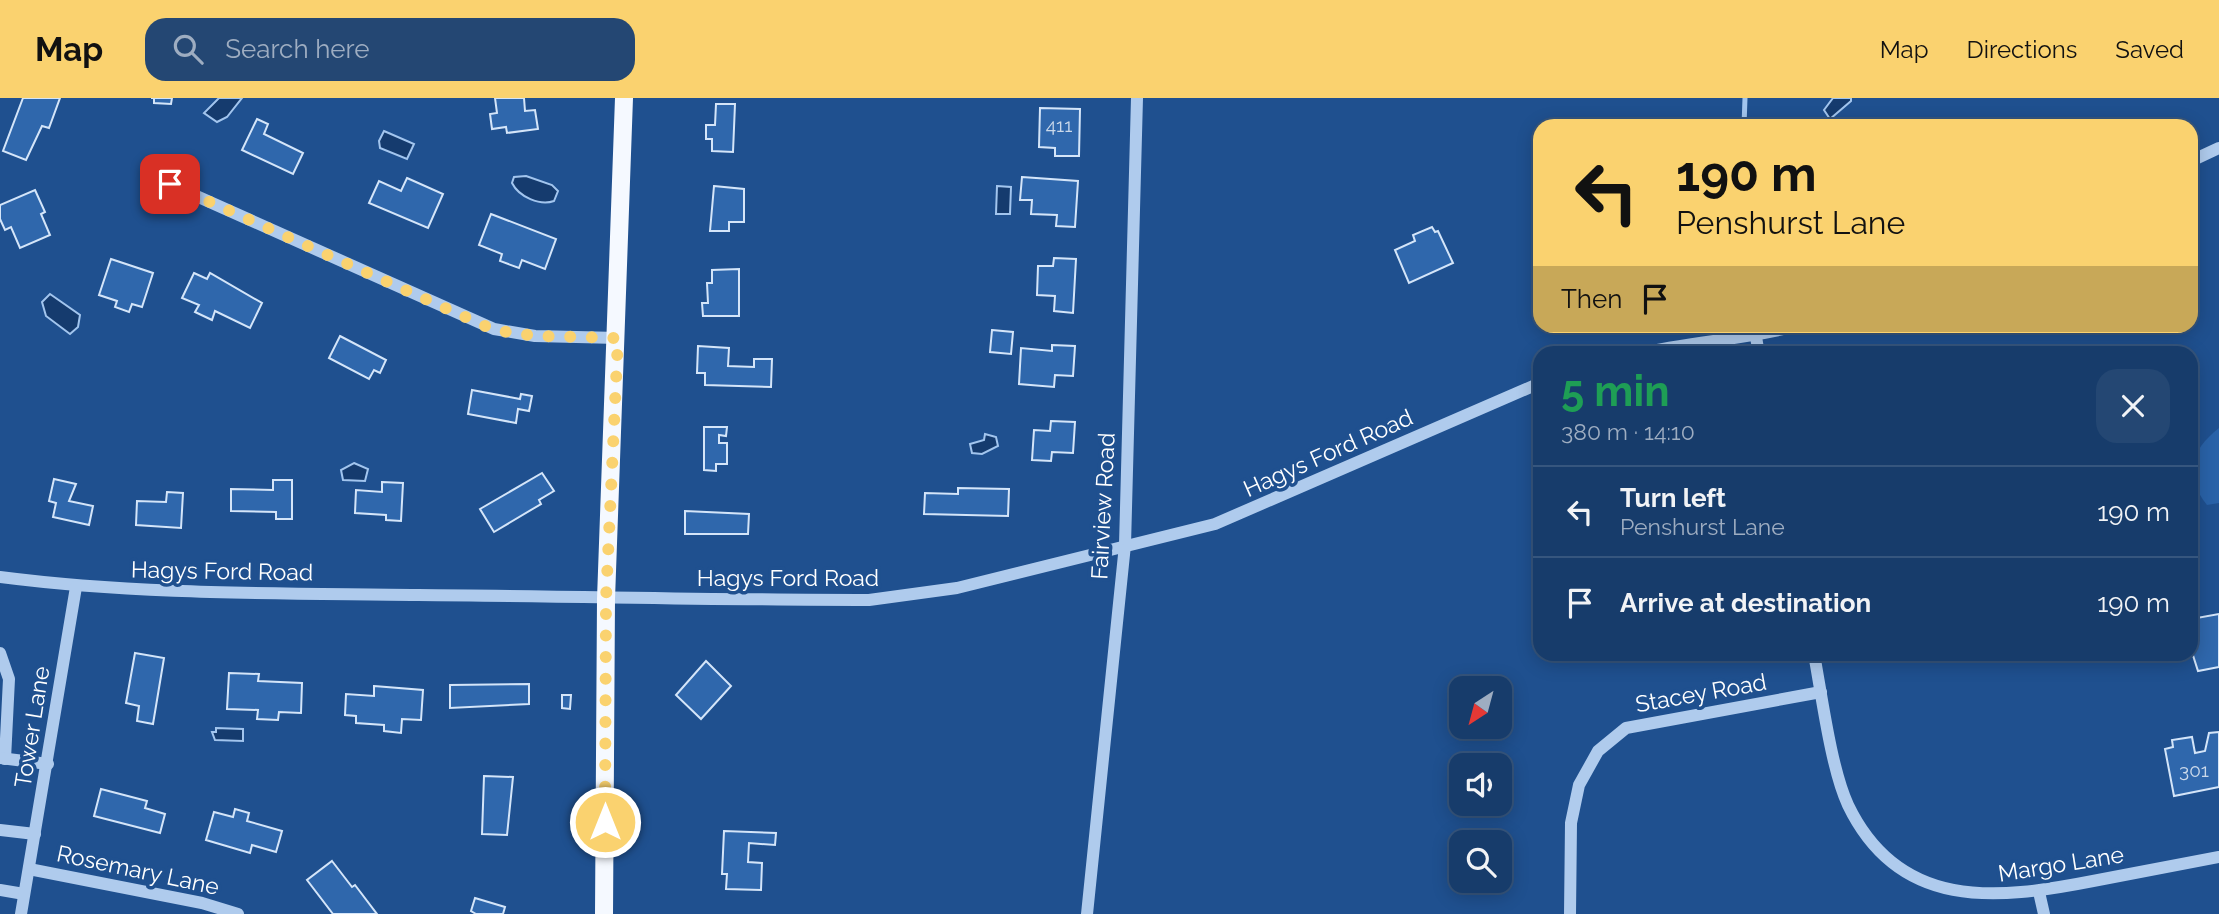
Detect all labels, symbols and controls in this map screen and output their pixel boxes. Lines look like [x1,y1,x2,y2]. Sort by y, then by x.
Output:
search box [145,18,635,81]
text: Map [35,30,103,69]
icon: search [169,30,207,68]
text: Search here [225,34,370,64]
text: Map [1880,35,1929,64]
text: Directions [1967,35,2077,64]
text: Saved [2115,35,2184,64]
house number: 411 [1046,114,1072,136]
text: 190 m [1676,145,1817,202]
icon: left [1561,147,1652,238]
pin [140,154,200,214]
icon: arrive [151,165,189,203]
text: Penshurst Lane [1676,204,1905,241]
icon: arrive [1636,280,1674,318]
text: Then [1561,284,1622,314]
text: 5 min [1561,367,1670,416]
button: close [2096,369,2170,443]
street label: Hagys Ford Road [1239,403,1417,502]
text: 380 m · 14:10 [1561,418,1695,445]
street label: Fairview Road [1085,432,1120,580]
text: Turn left [1620,483,1726,513]
icon: left [1561,493,1599,531]
text: 190 m [2097,497,2170,527]
text: Penshurst Lane [1620,513,1785,540]
street label: Hagys Ford Road [131,555,313,586]
street label: Hagys Ford Road [697,564,879,591]
icon: arrive [1561,584,1599,622]
text: Arrive at destination [1620,588,1871,618]
text: 190 m [2097,588,2170,618]
street label: Tower Lane [9,664,54,790]
street label: Stacey Road [1633,668,1769,717]
north arrow [1449,676,1512,738]
map controls [1449,676,1512,893]
button: sound [1449,753,1512,816]
house number: 301 [2179,759,2209,781]
position arrow [568,785,642,859]
button: search [1449,830,1512,893]
street label: Rosemary Lane [54,839,222,900]
street label: Margo Lane [1996,840,2126,887]

